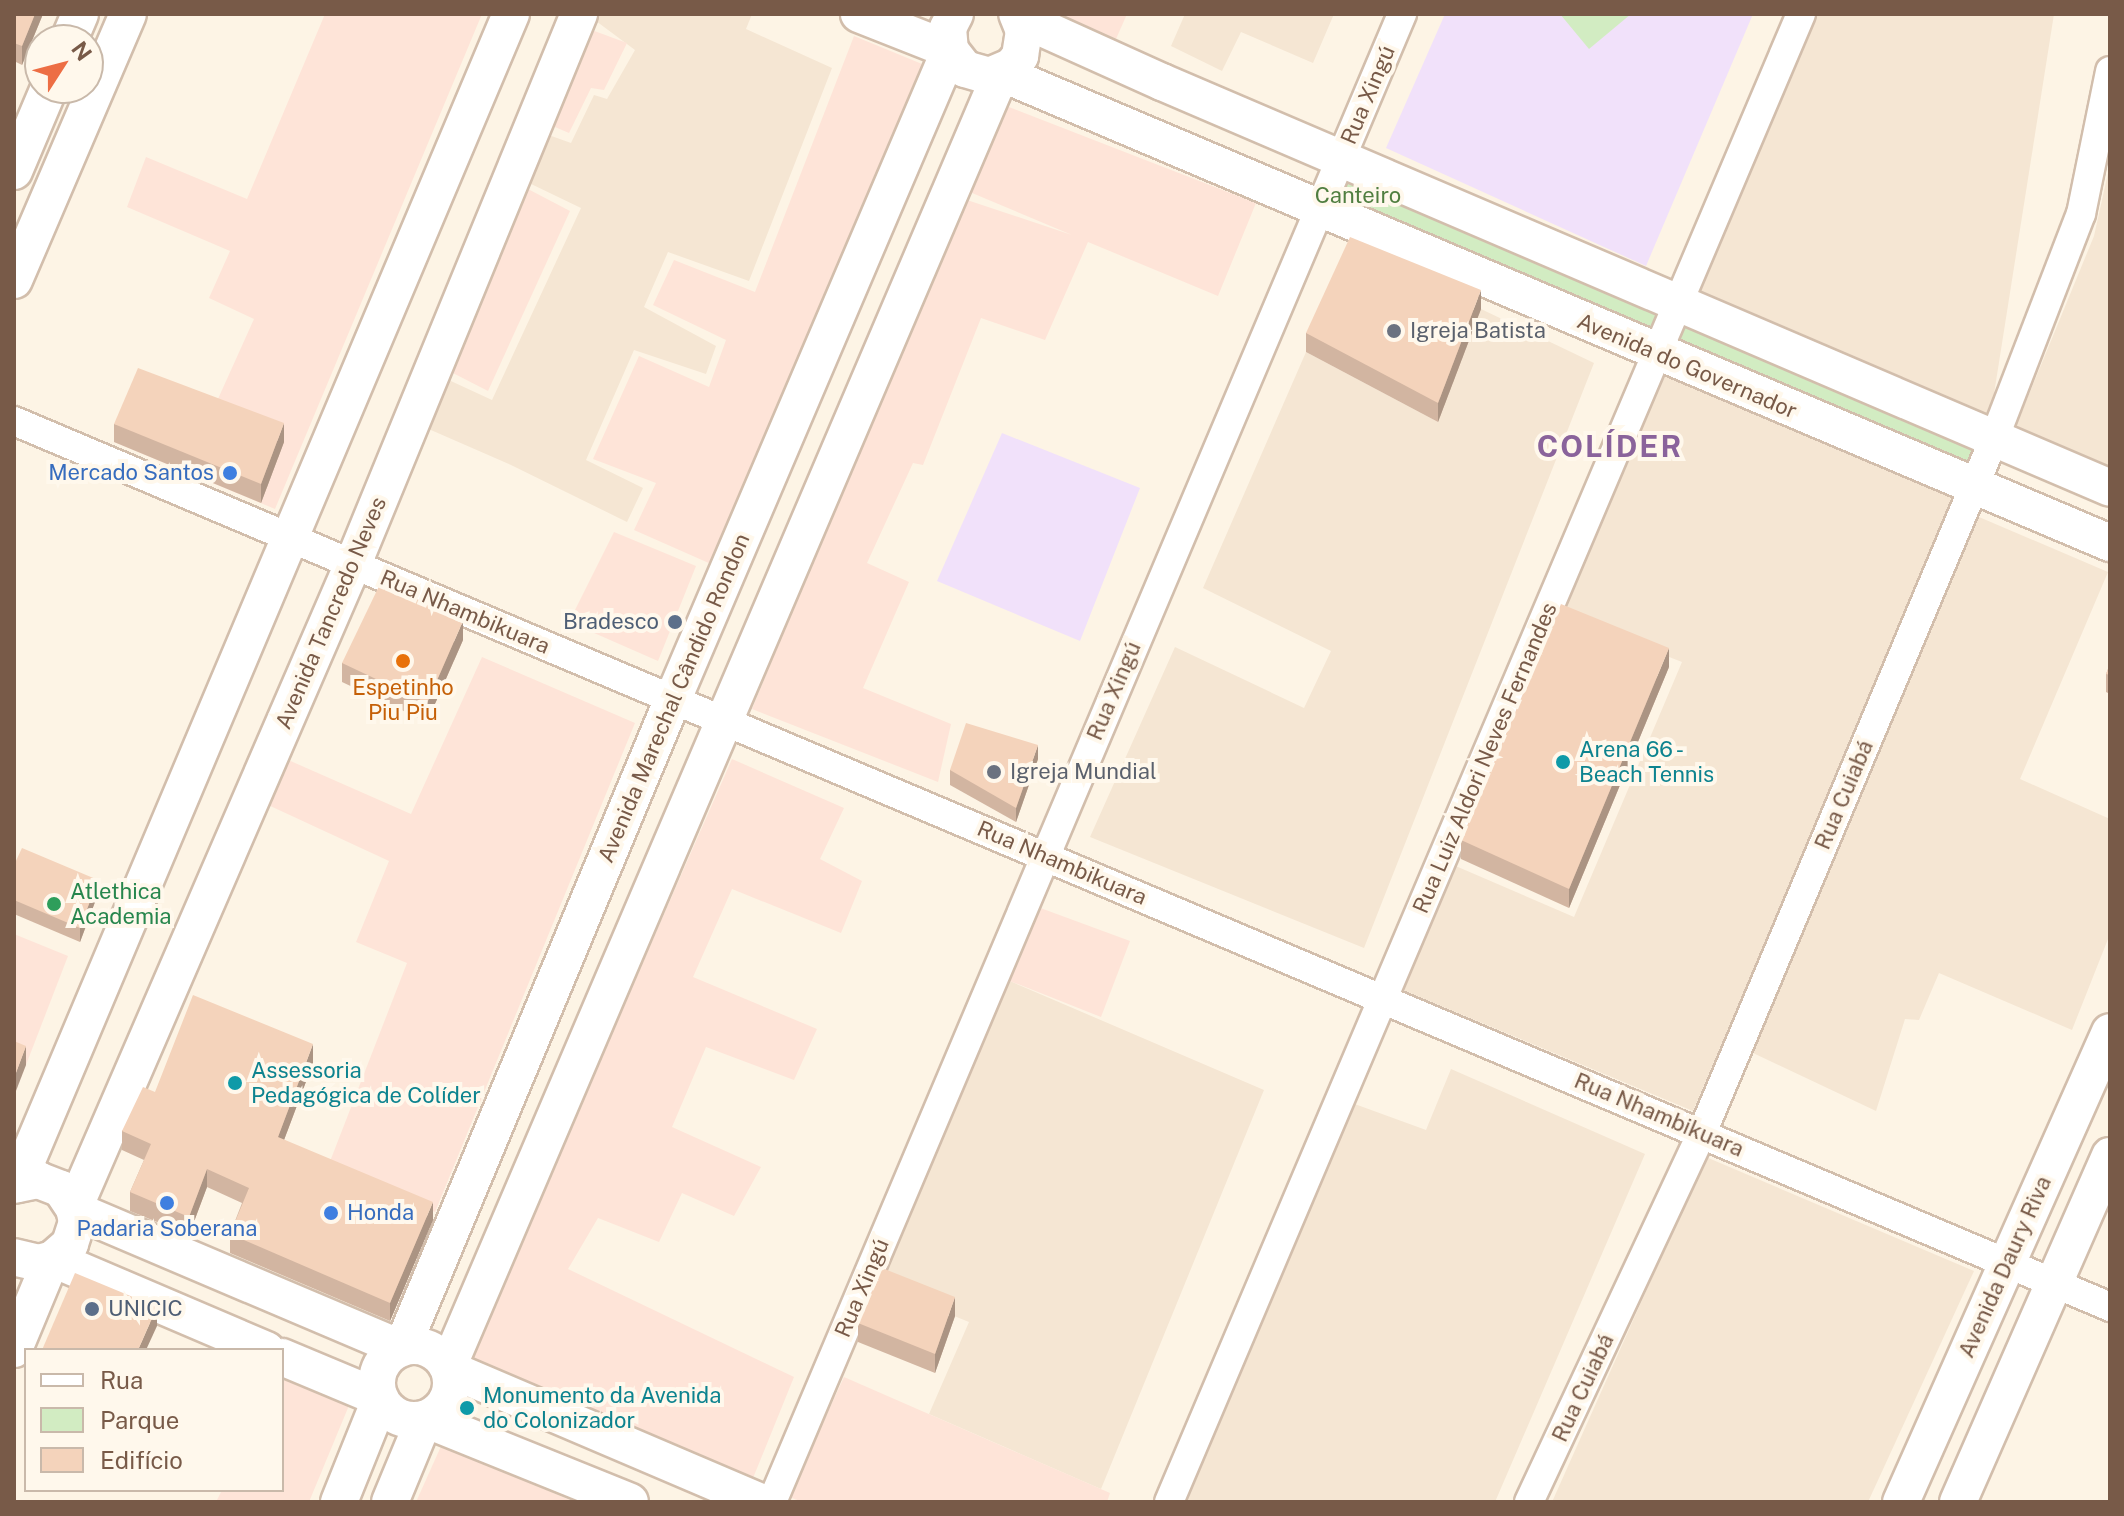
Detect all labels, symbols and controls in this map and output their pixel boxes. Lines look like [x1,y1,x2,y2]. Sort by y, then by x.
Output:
north arrow [24,24,104,104]
text: N [66,36,97,66]
street label: Rua Xingú [1335,42,1401,148]
park label: Canteiro [1315,183,1401,209]
street label: Avenida do Governador [1573,308,1801,424]
place label: Igreja Batista [1410,318,1546,344]
marker: Igreja Batista [1385,322,1403,340]
district label: COLÍDER [1537,428,1683,464]
place label: Mercado Santos [48,460,214,486]
marker: Mercado Santos [221,464,239,482]
street label: Avenida Tancredo Neves [270,493,392,733]
street label: Avenida Marechal Cândido Rondon [593,530,755,866]
street label: Rua Nhambikuara [376,564,554,660]
street label: Rua Luiz Aldori Neves Fernandes [1407,599,1563,917]
place label: Bradesco [563,609,659,635]
marker: Bradesco [666,613,684,631]
street label: Rua Xingú [1081,638,1147,744]
marker: Espetinho Piu Piu [394,652,412,670]
place label: Espetinho Piu Piu [352,674,454,726]
place label: Arena 66 - Beach Tennis [1579,736,1714,788]
street label: Rua Cuiabá [1809,737,1879,853]
marker: Arena 66 - Beach Tennis [1554,753,1572,771]
place label: Igreja Mundial [1010,759,1157,785]
marker: Igreja Mundial [985,763,1003,781]
street label: Rua Nhambikuara [973,815,1151,911]
place label: Atlethica Academia [70,878,172,930]
marker: Atlethica Academia [45,895,63,913]
place label: Assessoria Pedagógica de Colíder [251,1057,481,1108]
street label: Rua Nhambikuara [1570,1067,1748,1163]
marker: Assessoria Pedagógica de Colíder [226,1074,244,1092]
street label: Avenida Daury Riva [1953,1172,2057,1362]
marker: Padaria Soberana [158,1194,176,1212]
place label: Honda [347,1200,414,1226]
marker: Honda [322,1204,340,1222]
place label: Padaria Soberana [77,1216,257,1242]
street label: Rua Xingú [829,1235,895,1341]
place label: UNICIC [108,1296,183,1322]
marker: UNICIC [83,1300,101,1318]
street label: Rua Cuiabá [1547,1330,1619,1446]
legend [24,1348,284,1492]
text: Rua [100,1366,143,1394]
place label: Monumento da Avenida do Colonizador [483,1382,722,1434]
marker: Monumento da Avenida do Colonizador [458,1399,476,1417]
text: Parque [100,1406,179,1434]
text: Edifício [100,1446,183,1474]

